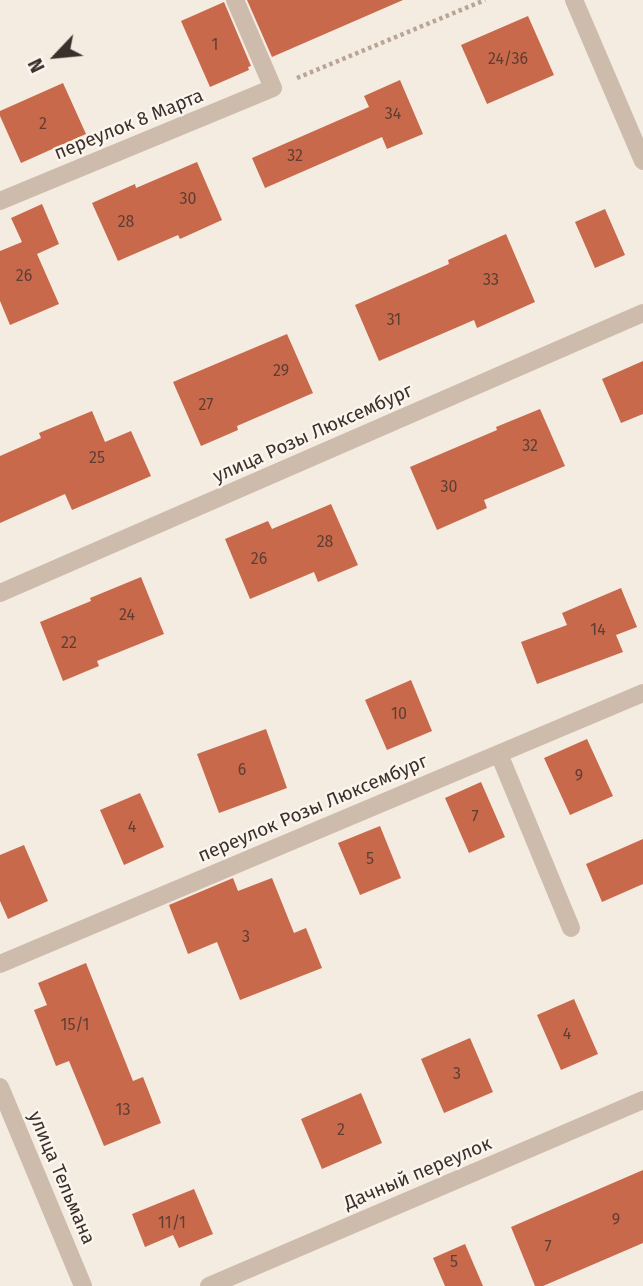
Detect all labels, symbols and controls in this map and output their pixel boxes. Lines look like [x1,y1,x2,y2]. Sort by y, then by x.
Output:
north arrow [21,21,91,91]
house number: 1 [212,36,218,56]
house number: 24/36 [488,50,528,70]
text: N [24,55,50,76]
street label: переулок 8 Марта [51,85,207,165]
house number: 34 [385,105,401,125]
house number: 2 [39,115,47,135]
house number: 32 [287,147,303,167]
house number: 30 [180,190,196,210]
house number: 28 [118,213,134,233]
house number: 26 [16,267,32,287]
house number: 33 [483,271,499,291]
house number: 31 [387,311,401,331]
house number: 29 [273,362,289,382]
street label: улица Розы Люксембург [210,380,416,488]
house number: 27 [199,396,213,416]
house number: 32 [522,437,538,457]
house number: 25 [89,449,105,469]
house number: 30 [441,478,457,498]
house number: 28 [317,533,333,553]
house number: 26 [251,550,267,570]
house number: 24 [119,606,135,626]
house number: 14 [590,621,606,641]
house number: 22 [61,634,77,654]
house number: 10 [391,705,407,725]
street label: переулок Розы Люксембург [195,750,431,868]
house number: 6 [238,761,246,781]
house number: 9 [575,767,583,787]
house number: 7 [471,808,479,828]
house number: 4 [128,818,136,838]
house number: 5 [366,850,374,870]
house number: 3 [242,928,250,948]
house number: 15/1 [61,1016,89,1036]
house number: 4 [563,1025,571,1045]
house number: 3 [453,1065,461,1085]
house number: 13 [116,1101,130,1121]
street label: улица Тельмана [23,1108,99,1248]
house number: 2 [337,1121,345,1141]
street label: Дачный переулок [341,1133,495,1215]
house number: 9 [612,1211,620,1231]
house number: 11/1 [158,1214,186,1234]
house number: 7 [544,1238,552,1258]
house number: 5 [450,1253,458,1273]

